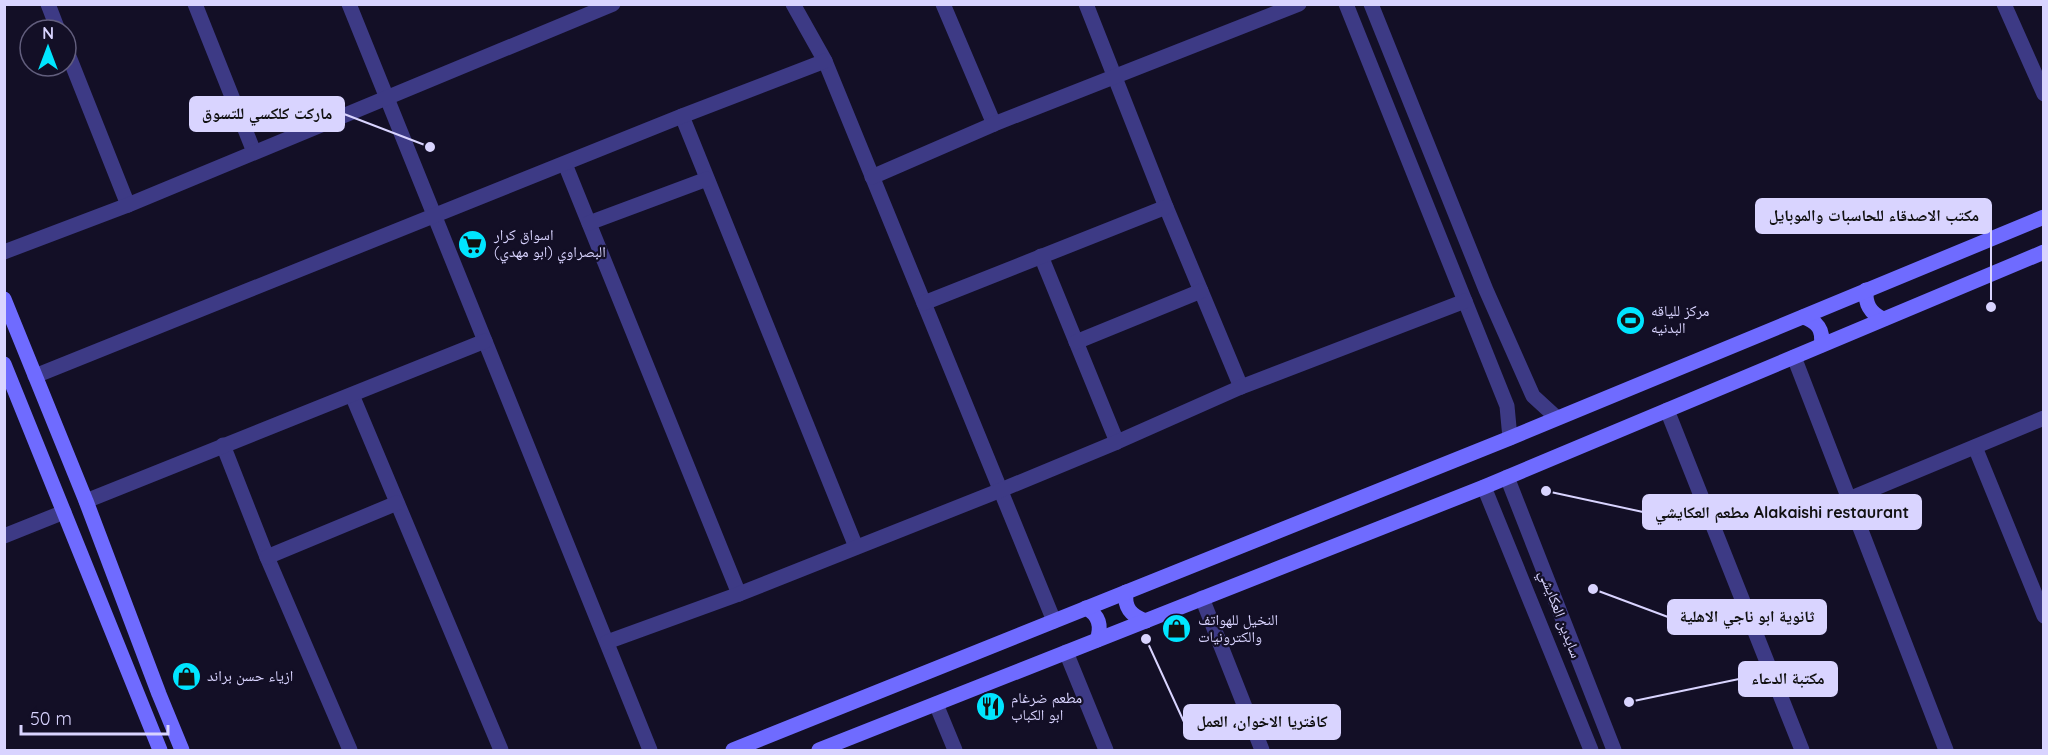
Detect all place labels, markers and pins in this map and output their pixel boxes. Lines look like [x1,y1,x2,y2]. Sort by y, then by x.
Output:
callout: ماركت كلكسي للتسوق [190,97,344,131]
callout: مكتب الاصدقاء للحاسبات والموبايل [1756,199,1991,233]
place label: اسواق كرار البصراوي (ابو مهدي) [493,225,606,264]
supermarket icon: اسواق كرار البصراوي (ابو مهدي) [457,228,489,260]
place label: مركز للياقه البدنيه [1651,301,1710,337]
sports icon: مركز للياقه البدنيه [1614,304,1646,336]
callout: مطعم العكايشي Alakaishi restaurant [1643,495,1921,529]
callout: ثانوية ابو ناجي الاهلية [1668,600,1826,634]
place label: النخيل للهواتف والكترونيات [1198,610,1278,646]
shop icon: النخيل للهواتف والكترونيات [1161,613,1193,645]
shop icon: ازياء حسن براند [170,660,202,692]
callout: مكتبة الدعاء [1739,662,1837,696]
place label: ازياء حسن براند [207,666,293,686]
place label: مطعم ضرغام ابو الكباب [1011,688,1082,724]
restaurant icon: مطعم ضرغام ابو الكباب [974,691,1006,723]
callout: كافتريا الاخوان، العمل [1184,705,1340,739]

